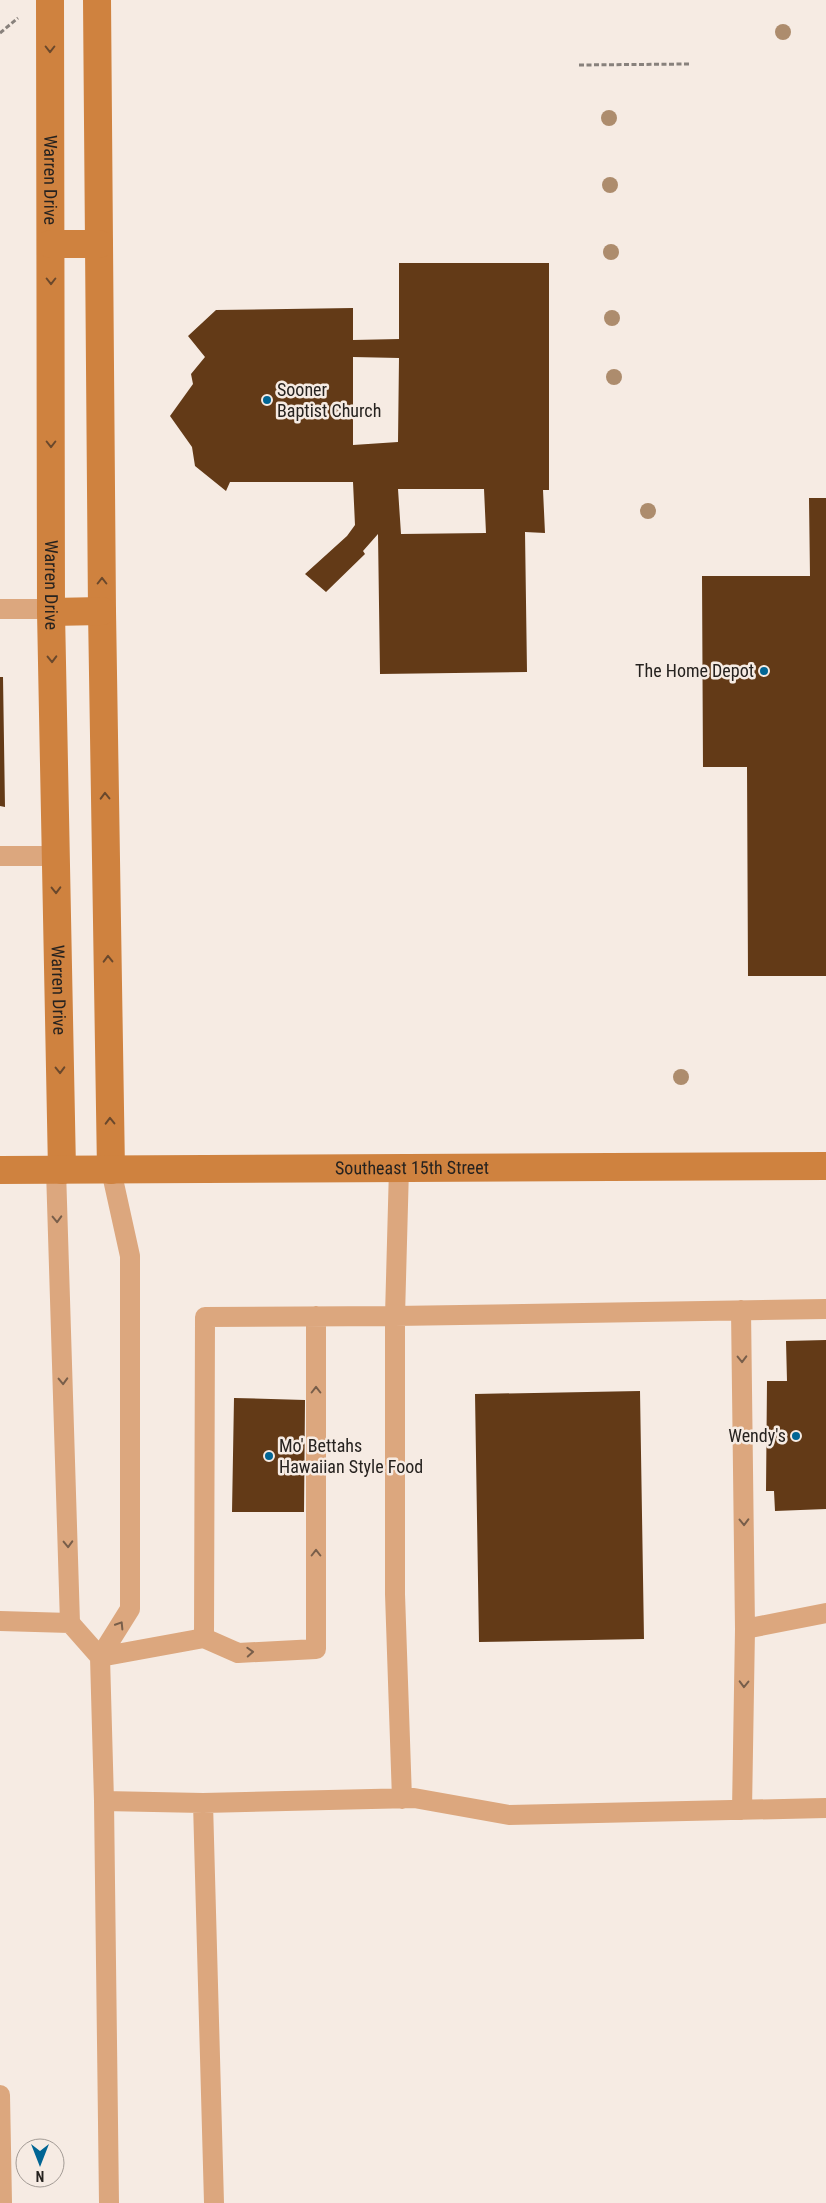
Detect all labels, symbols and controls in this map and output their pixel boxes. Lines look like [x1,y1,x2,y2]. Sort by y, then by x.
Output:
one-way arrow [45,45,55,53]
street label: Warren Drive [40,135,61,225]
one-way arrow [46,278,56,285]
place label: Sooner Baptist Church [277,379,381,421]
marker: Sooner Baptist Church [261,394,273,406]
one-way arrow [46,440,56,448]
street label: Warren Drive [41,540,62,630]
one-way arrow [96,577,107,585]
one-way arrow [47,655,57,663]
place label: The Home Depot [635,660,754,681]
marker: The Home Depot [758,665,770,677]
one-way arrow [100,792,110,800]
one-way arrow [51,886,62,894]
street label: Warren Drive [48,945,70,1035]
one-way arrow [102,955,113,963]
one-way arrow [55,1066,65,1074]
one-way arrow [105,1117,116,1125]
street label: Southeast 15th Street [335,1157,489,1178]
one-way arrow [52,1215,63,1223]
one-way arrow [737,1356,747,1363]
one-way arrow [57,1377,68,1385]
one-way arrow [311,1386,321,1394]
place label: Wendy's [728,1425,786,1446]
marker: Wendy's [790,1430,802,1442]
place label: Mo' Bettahs Hawaiian Style Food [279,1435,423,1477]
marker: Mo' Bettahs Hawaiian Style Food [263,1450,275,1462]
one-way arrow [739,1518,749,1526]
one-way arrow [63,1540,73,1548]
one-way arrow [311,1549,321,1556]
one-way arrow [113,1622,123,1631]
one-way arrow [246,1647,254,1657]
one-way arrow [739,1680,749,1688]
north arrow [15,2138,65,2188]
text: N [36,2168,44,2184]

